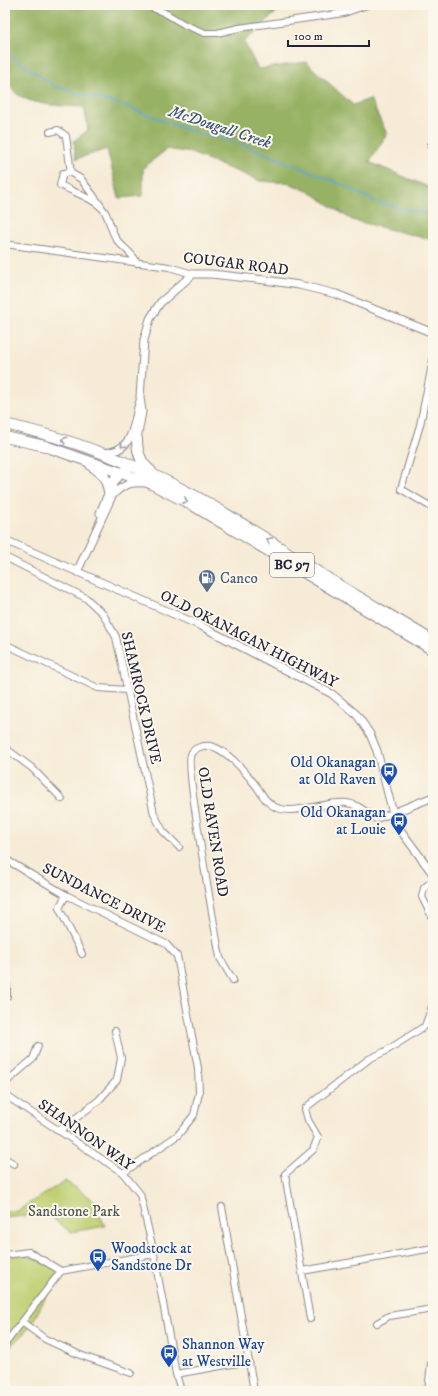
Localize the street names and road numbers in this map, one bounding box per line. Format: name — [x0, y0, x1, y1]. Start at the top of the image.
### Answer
street label: COUGAR ROAD — [182, 248, 290, 280]
road number: BC 97 — [270, 553, 314, 577]
street label: OLD OKANAGAN HIGHWAY — [157, 586, 342, 692]
street label: SHAMROCK DRIVE — [117, 630, 166, 766]
street label: OLD RAVEN ROAD — [193, 766, 233, 898]
street label: SUNDANCE DRIVE — [39, 859, 169, 937]
street label: SHANNON WAY — [34, 1095, 138, 1175]

